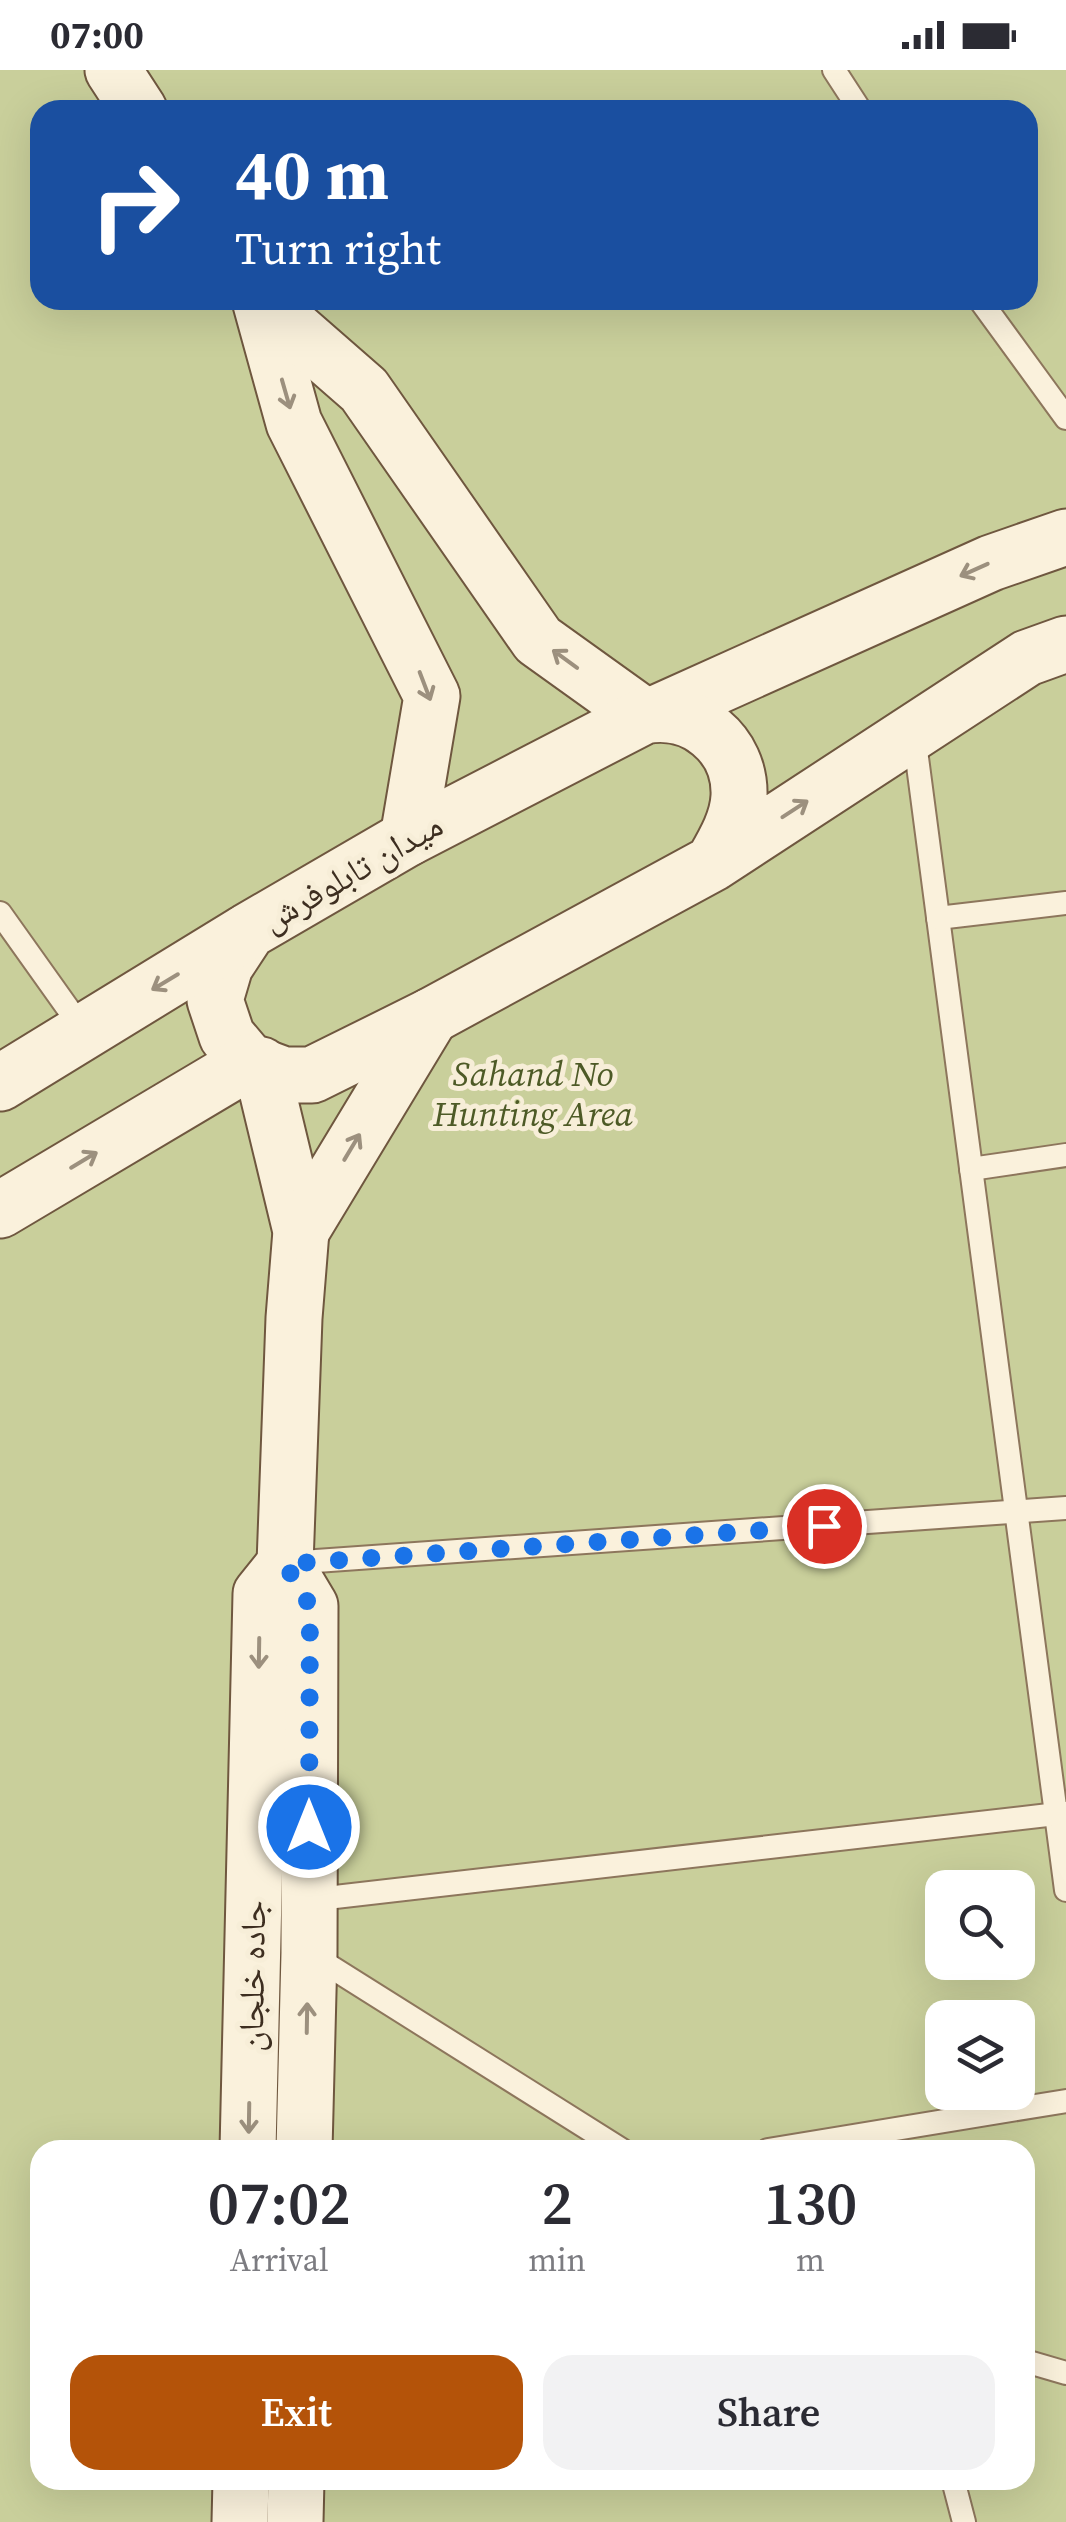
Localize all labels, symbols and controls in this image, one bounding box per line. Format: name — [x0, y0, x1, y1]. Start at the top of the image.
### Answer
text: 07:00 — [50, 9, 144, 61]
text: 40 m — [235, 126, 389, 222]
icon: right — [70, 140, 200, 270]
text: Turn right — [235, 217, 441, 279]
one-way arrow — [278, 378, 296, 409]
one-way arrow — [959, 562, 990, 580]
one-way arrow — [552, 649, 579, 670]
one-way arrow — [417, 670, 435, 701]
one-way arrow — [780, 799, 809, 820]
street label: میدان تابلوفرش — [253, 801, 451, 943]
one-way arrow — [151, 972, 180, 992]
park label: Sahand No Hunting Area — [432, 1050, 633, 1138]
one-way arrow — [342, 1133, 362, 1162]
one-way arrow — [69, 1150, 98, 1170]
pin — [782, 1484, 867, 1569]
icon: arrive — [797, 1499, 852, 1554]
one-way arrow — [250, 1636, 269, 1668]
position arrow — [257, 1775, 361, 1879]
map controls — [925, 1870, 1035, 2110]
button: search — [925, 1870, 1035, 1980]
street label: جاده خلجان — [227, 1900, 277, 2052]
button: layers — [925, 2000, 1035, 2110]
one-way arrow — [298, 2002, 317, 2034]
one-way arrow — [239, 2101, 258, 2133]
text: 07:02 — [208, 2162, 351, 2244]
text: 2 — [542, 2162, 573, 2244]
text: 130 — [764, 2162, 857, 2244]
text: Arrival — [230, 2238, 329, 2282]
text: min — [528, 2238, 586, 2282]
text: m — [796, 2238, 825, 2282]
button: Exit — [70, 2355, 523, 2470]
button: Share — [543, 2355, 995, 2470]

